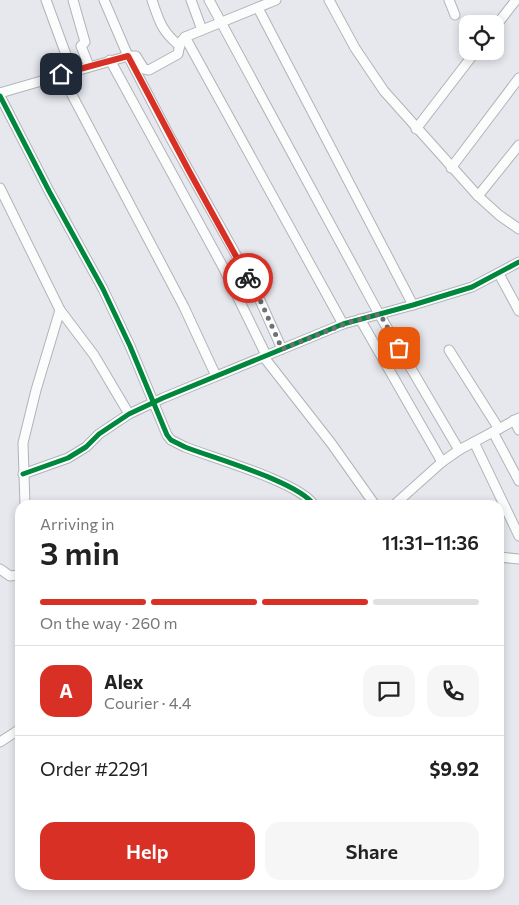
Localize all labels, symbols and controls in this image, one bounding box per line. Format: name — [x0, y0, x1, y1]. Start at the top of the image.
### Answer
map controls — [459, 15, 504, 60]
button: locate — [459, 15, 504, 60]
pin — [40, 53, 82, 95]
icon: home — [47, 60, 75, 88]
courier — [223, 253, 273, 303]
icon: bike — [234, 264, 262, 292]
pin — [378, 327, 420, 369]
icon: bag — [385, 334, 413, 362]
text: Arriving in — [40, 514, 114, 533]
text: 11:31–11:36 — [382, 531, 479, 554]
text: 3 min — [40, 532, 120, 572]
text: On the way · 260 m — [40, 613, 178, 632]
button: chat — [363, 665, 415, 717]
button: phone — [427, 665, 479, 717]
text: Alex — [104, 670, 144, 693]
text: A — [59, 679, 73, 702]
text: Courier · 4.4 — [104, 693, 191, 712]
text: Order #2291 — [40, 757, 149, 780]
text: $9.92 — [429, 757, 479, 780]
button: Help — [40, 822, 255, 880]
button: Share — [265, 822, 479, 880]

